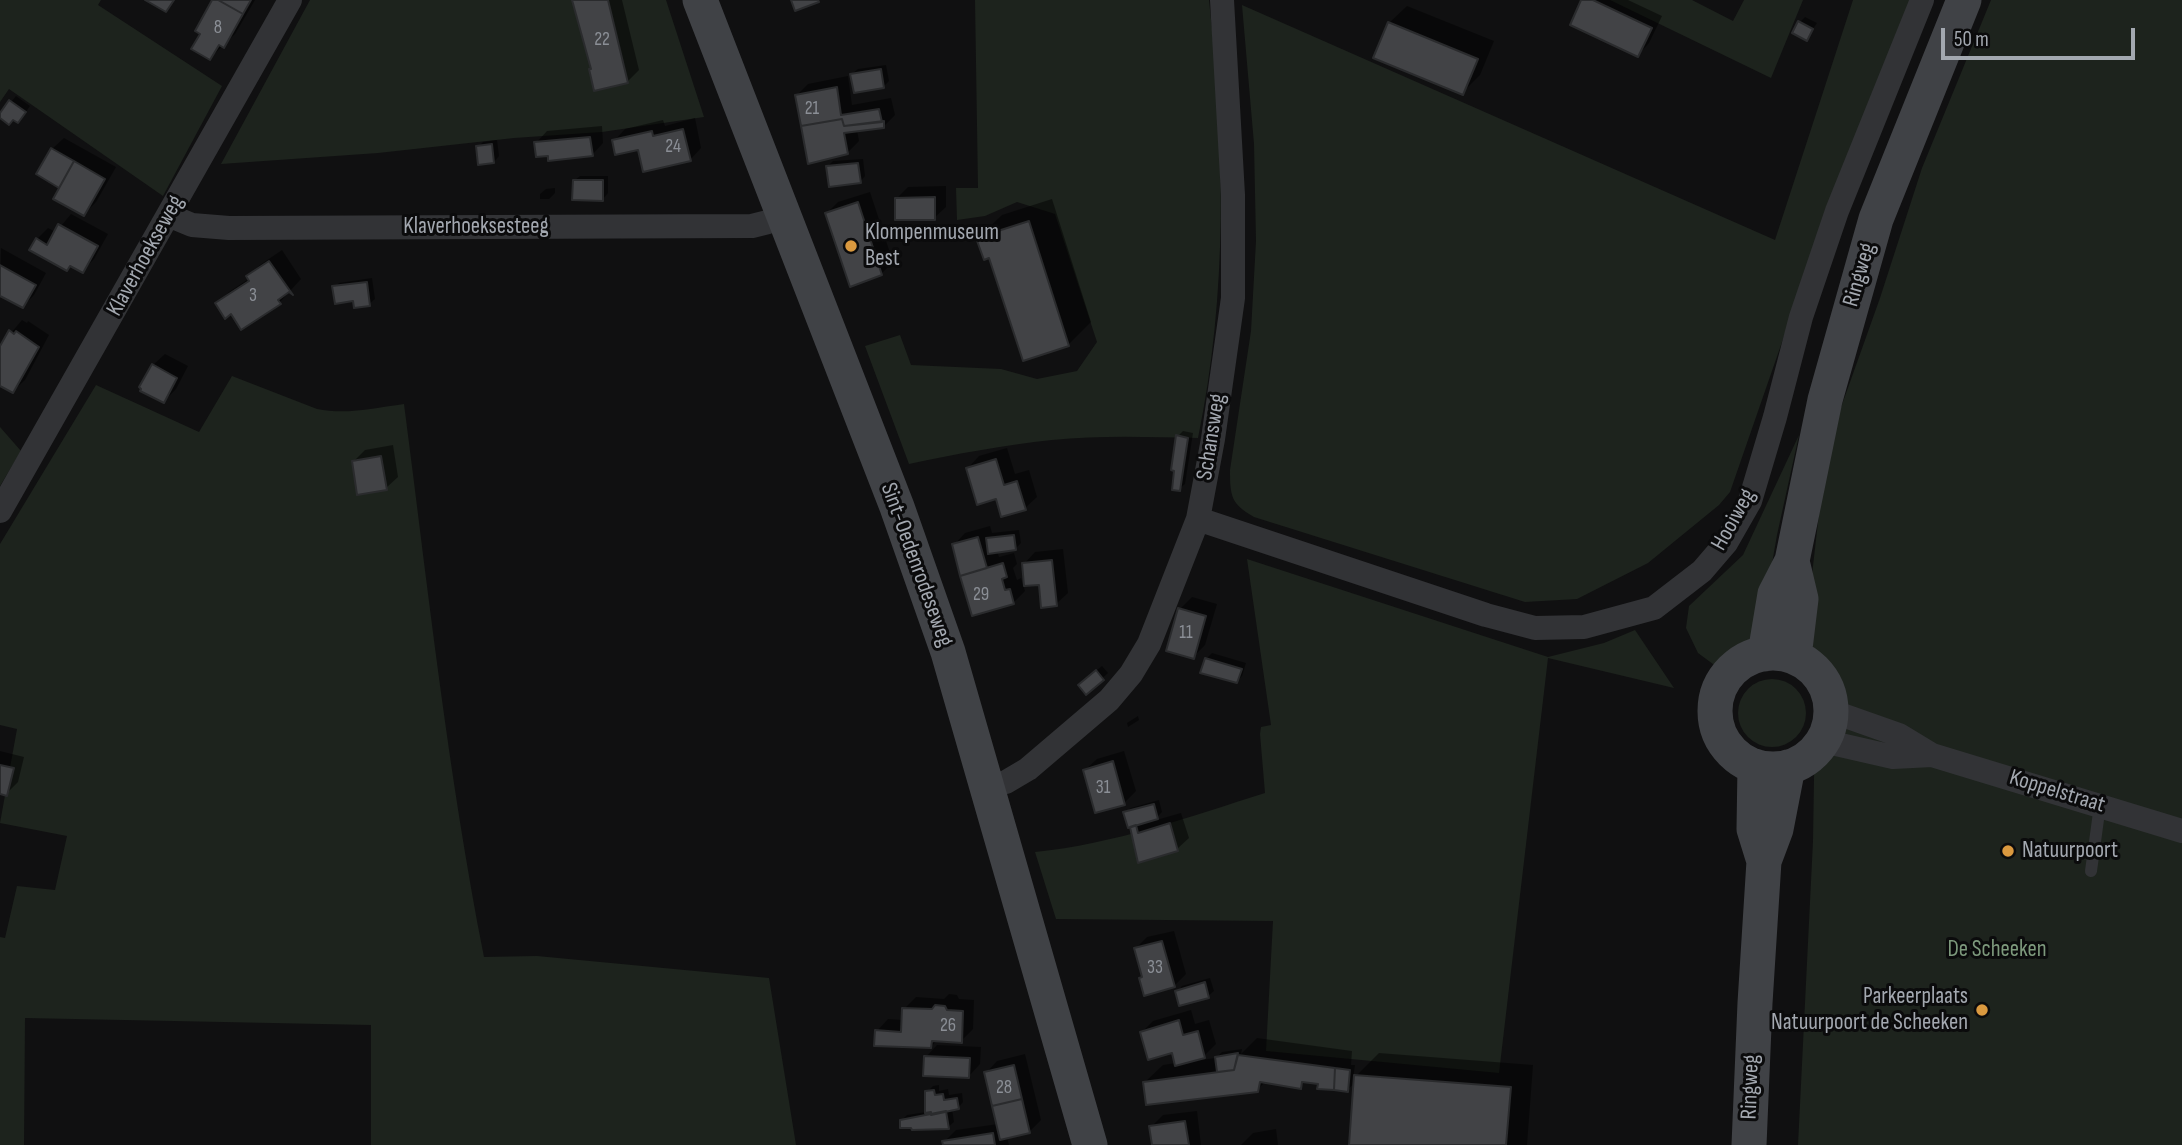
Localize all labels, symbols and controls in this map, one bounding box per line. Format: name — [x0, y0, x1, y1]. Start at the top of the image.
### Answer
scale bar — [1944, 14, 2138, 58]
house number: 8 — [214, 17, 222, 39]
text: 50 m — [1954, 27, 1989, 52]
house number: 22 — [594, 29, 610, 51]
house number: 21 — [805, 98, 819, 120]
house number: 24 — [665, 136, 681, 158]
street label: Klaverhoekseweg — [102, 191, 190, 321]
street label: Klaverhoeksesteeg — [403, 213, 549, 241]
place label: Klompenmuseum Best — [865, 219, 999, 273]
marker: Klompenmuseum Best — [843, 238, 859, 254]
street label: Ringweg — [1838, 240, 1882, 310]
house number: 3 — [249, 285, 257, 307]
street label: Schansweg — [1192, 392, 1232, 482]
street label: Sint-Oedenrodeseweg — [874, 479, 958, 651]
street label: Hooiweg — [1706, 484, 1762, 556]
house number: 29 — [973, 584, 989, 606]
house number: 11 — [1179, 622, 1193, 644]
street label: Koppelstraat — [2006, 764, 2108, 820]
house number: 31 — [1096, 777, 1110, 799]
place label: Natuurpoort — [2022, 837, 2118, 865]
marker: Natuurpoort — [2000, 843, 2016, 859]
park label: De Scheeken — [1947, 936, 2047, 964]
house number: 33 — [1147, 957, 1163, 979]
place label: Parkeerplaats Natuurpoort de Scheeken — [1771, 983, 1968, 1037]
marker: Parkeerplaats Natuurpoort de Scheeken — [1974, 1002, 1990, 1018]
house number: 26 — [940, 1015, 956, 1037]
street label: Ringweg — [1736, 1054, 1766, 1120]
house number: 28 — [996, 1077, 1012, 1099]

